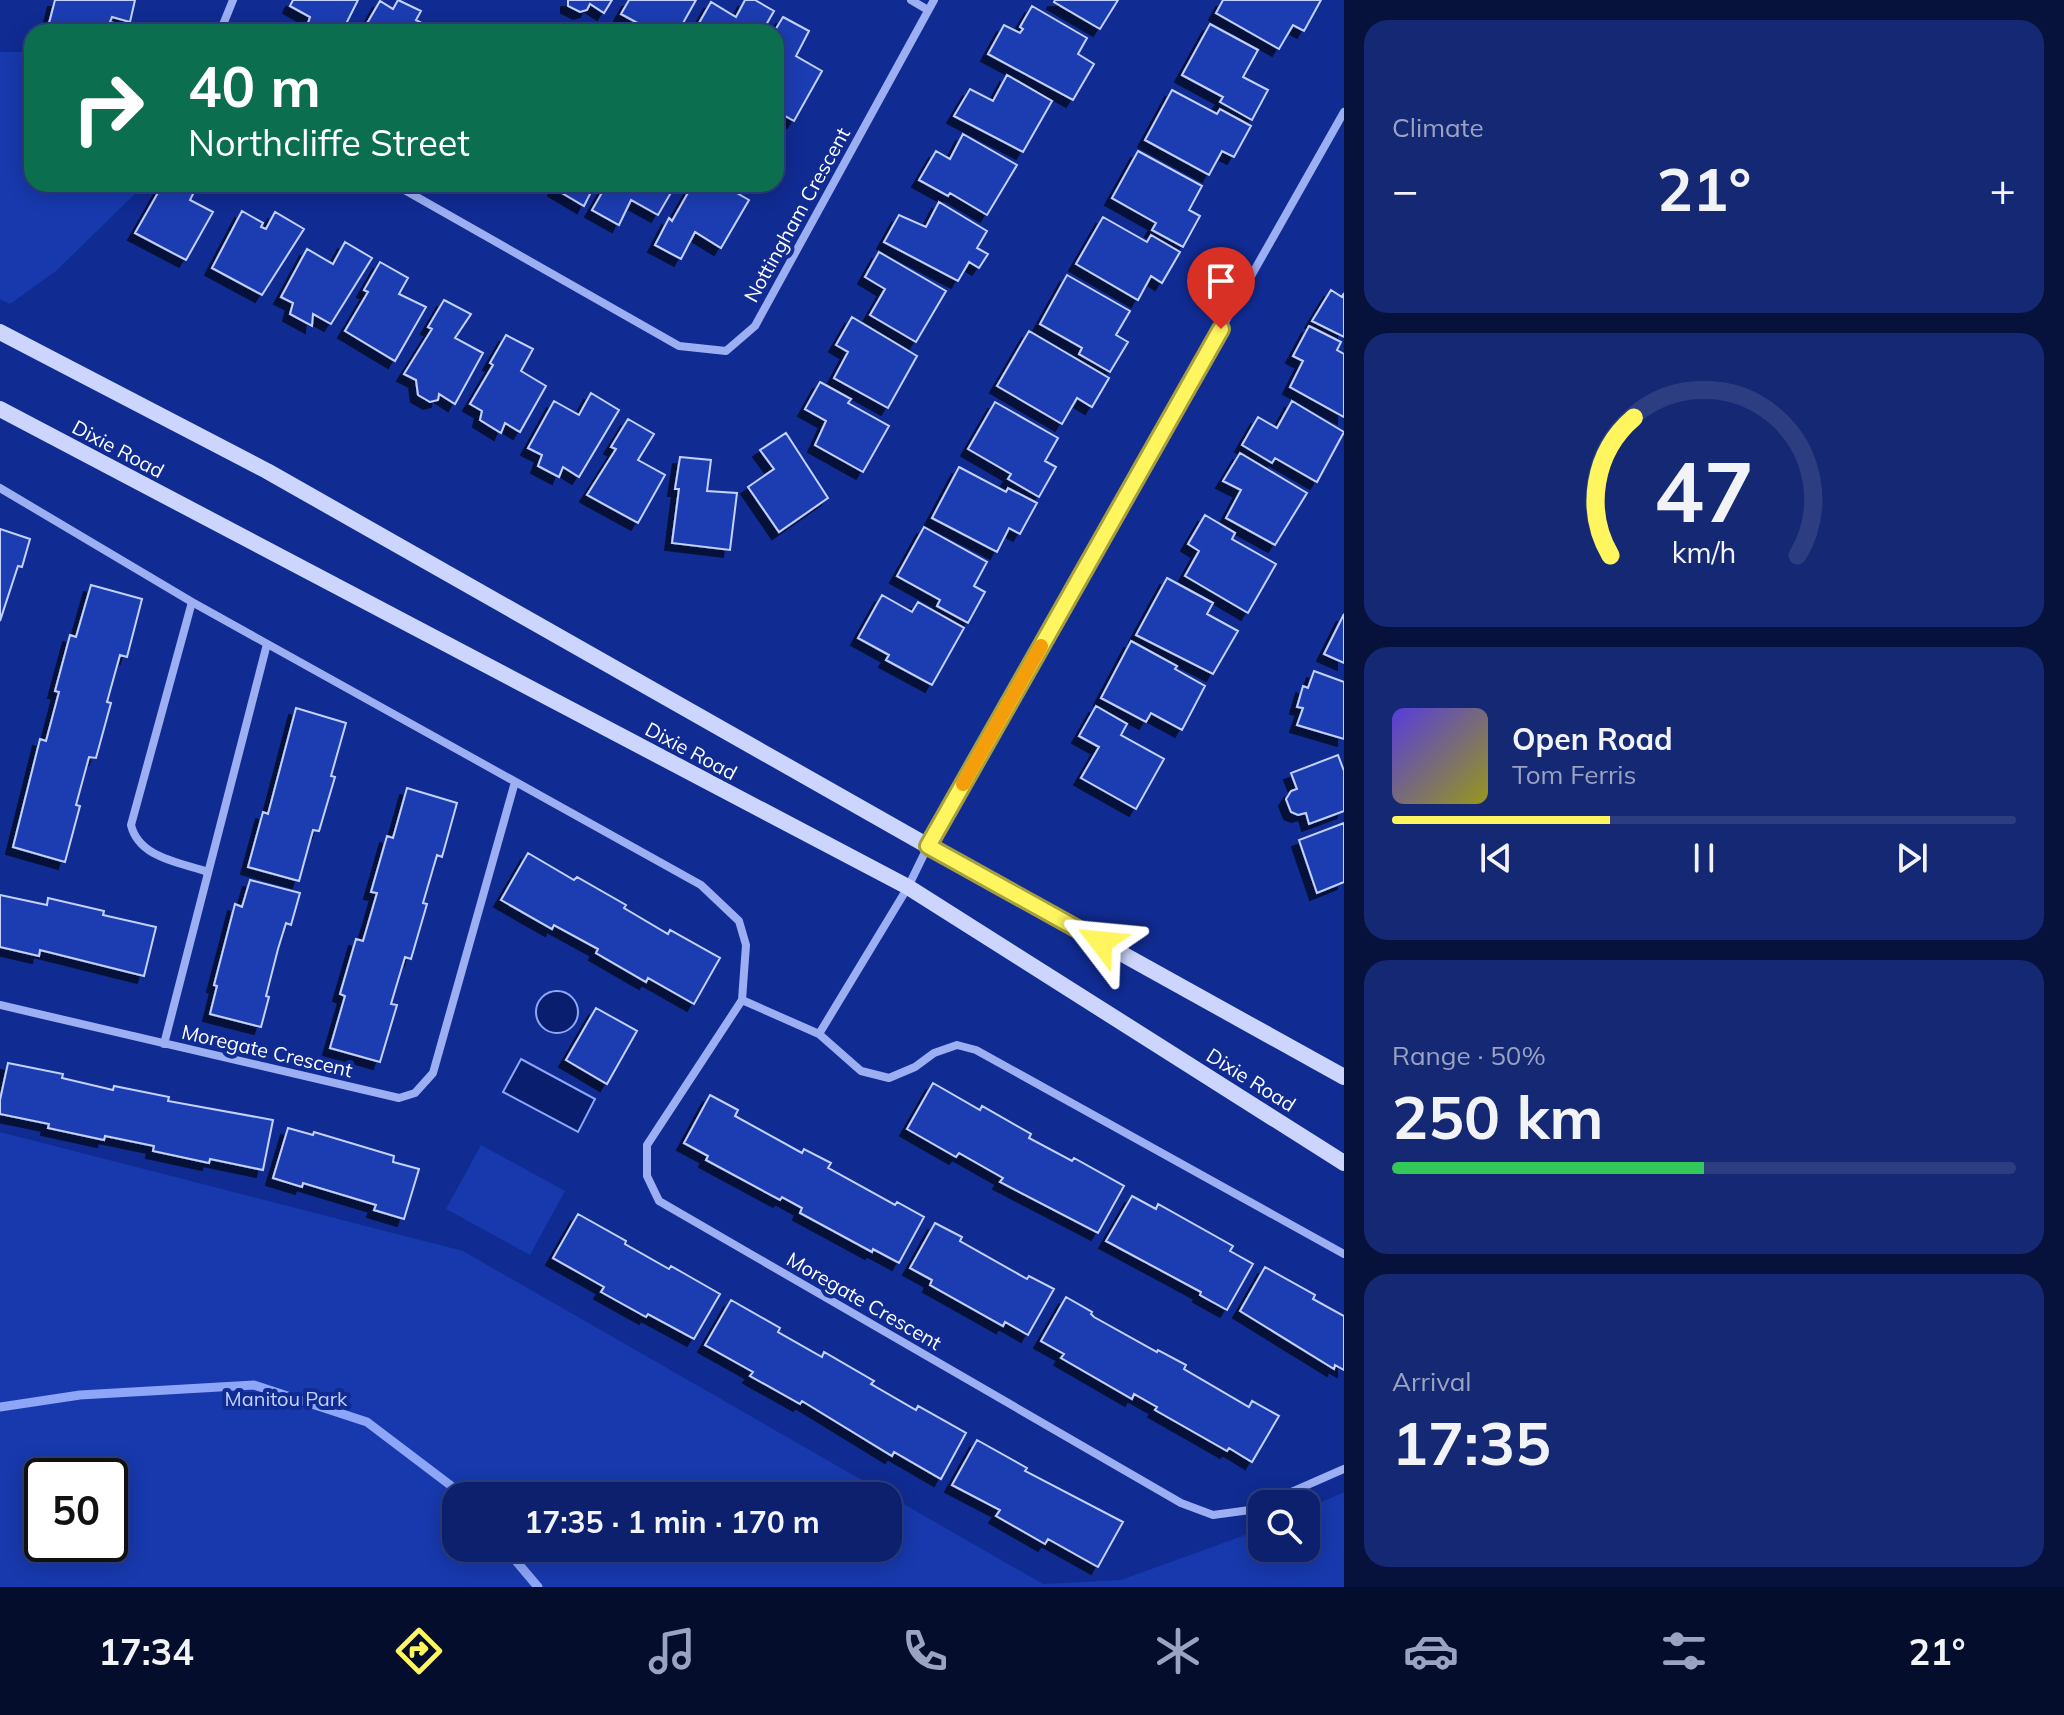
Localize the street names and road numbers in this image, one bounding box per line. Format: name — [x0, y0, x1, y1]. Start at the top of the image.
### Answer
street label: Nottingham Crescent — [738, 123, 855, 307]
street label: Dixie Road — [68, 414, 168, 483]
street label: Dixie Road — [641, 716, 741, 785]
street label: Moregate Crescent — [179, 1019, 355, 1082]
street label: Dixie Road — [1202, 1042, 1300, 1117]
street label: Moregate Crescent — [782, 1246, 946, 1355]

